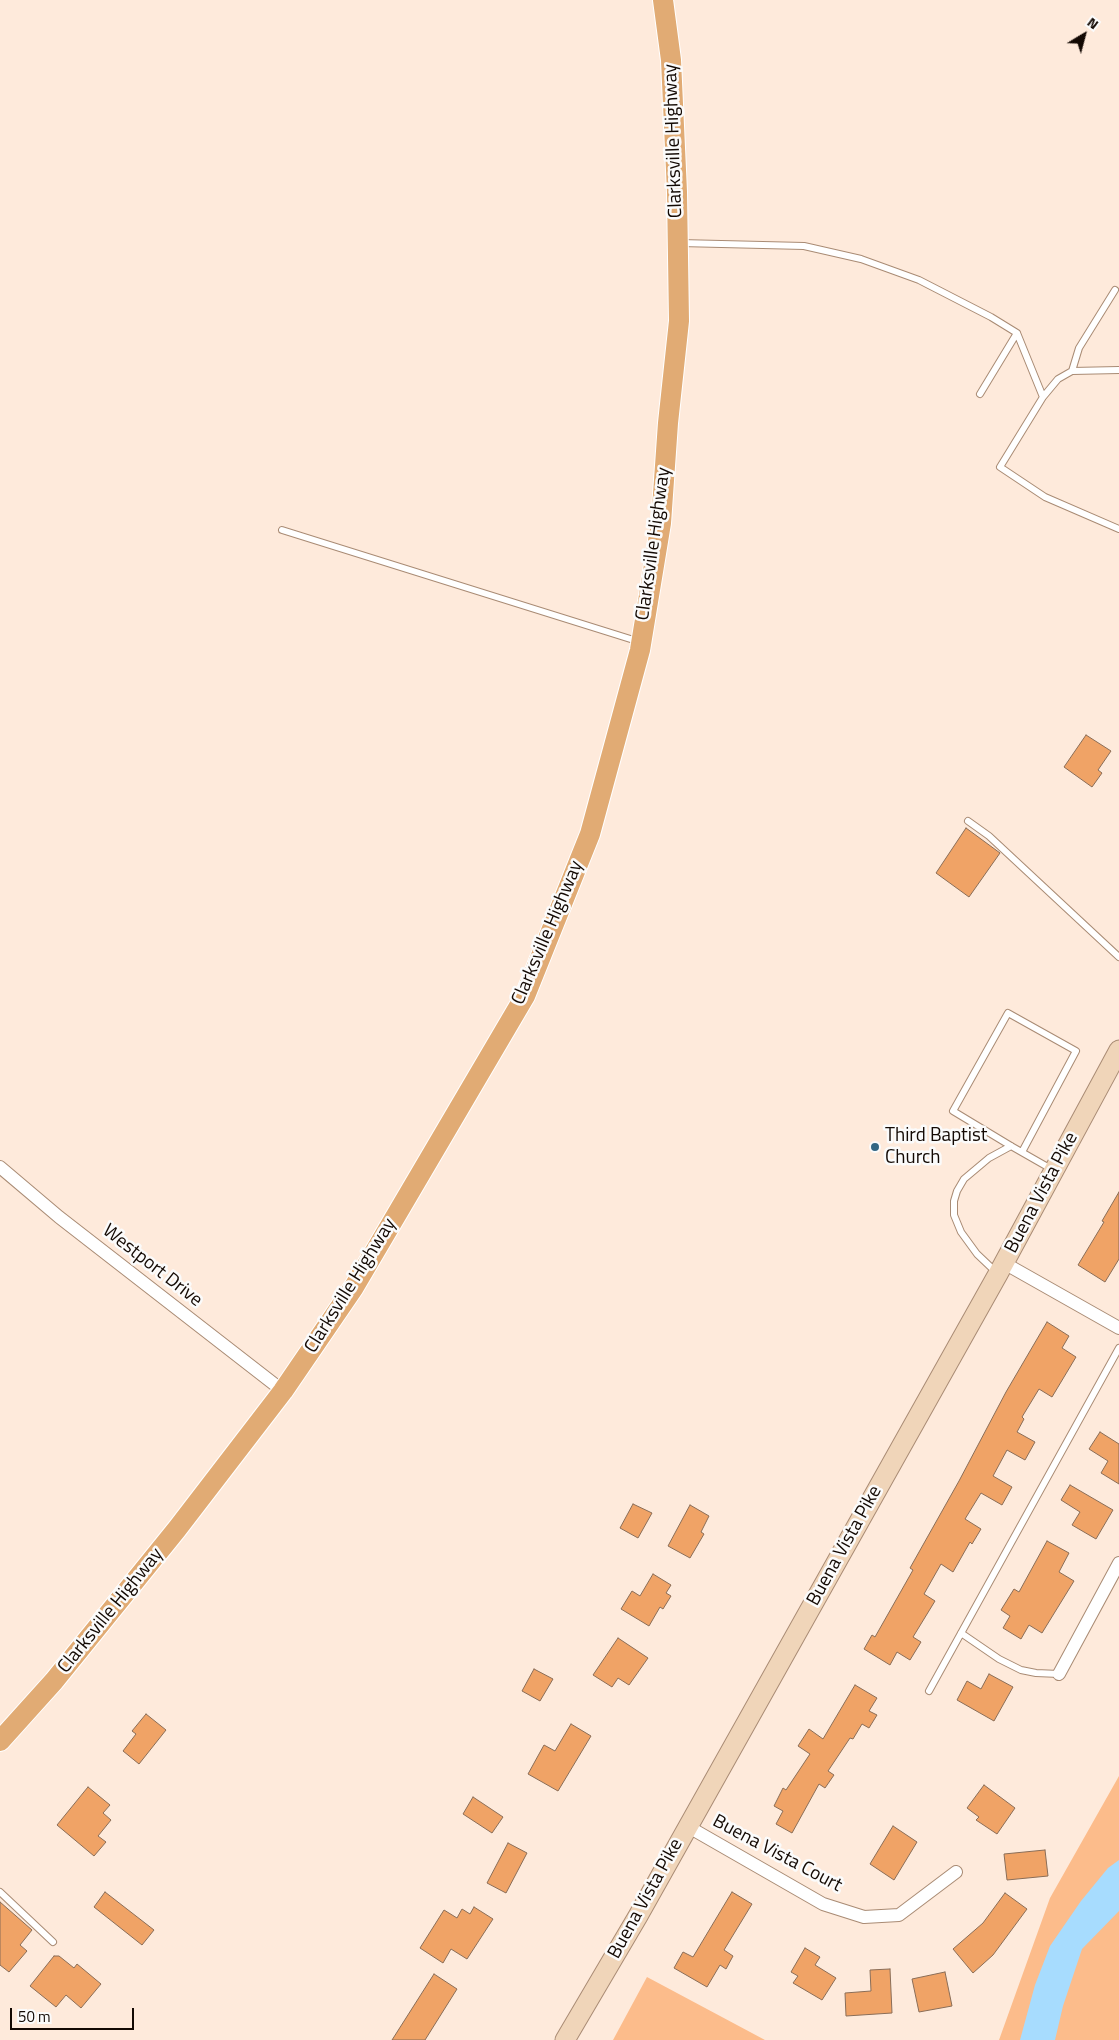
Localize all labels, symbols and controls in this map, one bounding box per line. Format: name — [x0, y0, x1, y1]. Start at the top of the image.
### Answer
north arrow — [1059, 10, 1109, 60]
text: N — [1083, 11, 1104, 34]
street label: Clarksville Highway — [660, 63, 688, 219]
street label: Clarksville Highway — [632, 466, 676, 622]
street label: Clarksville Highway — [507, 858, 589, 1008]
place label: Third Baptist Church — [885, 1125, 987, 1169]
street label: Buena Vista Pike — [1001, 1129, 1083, 1257]
marker: Third Baptist Church — [869, 1141, 881, 1153]
street label: Clarksville Highway — [300, 1215, 402, 1357]
street label: Westport Drive — [97, 1220, 207, 1312]
street label: Buena Vista Pike — [803, 1482, 887, 1610]
street label: Clarksville Highway — [54, 1544, 168, 1678]
street label: Buena Vista Court — [708, 1810, 846, 1898]
street label: Buena Vista Pike — [604, 1835, 688, 1963]
scale bar — [12, 1998, 136, 2030]
text: 50 m — [18, 2005, 51, 2028]

